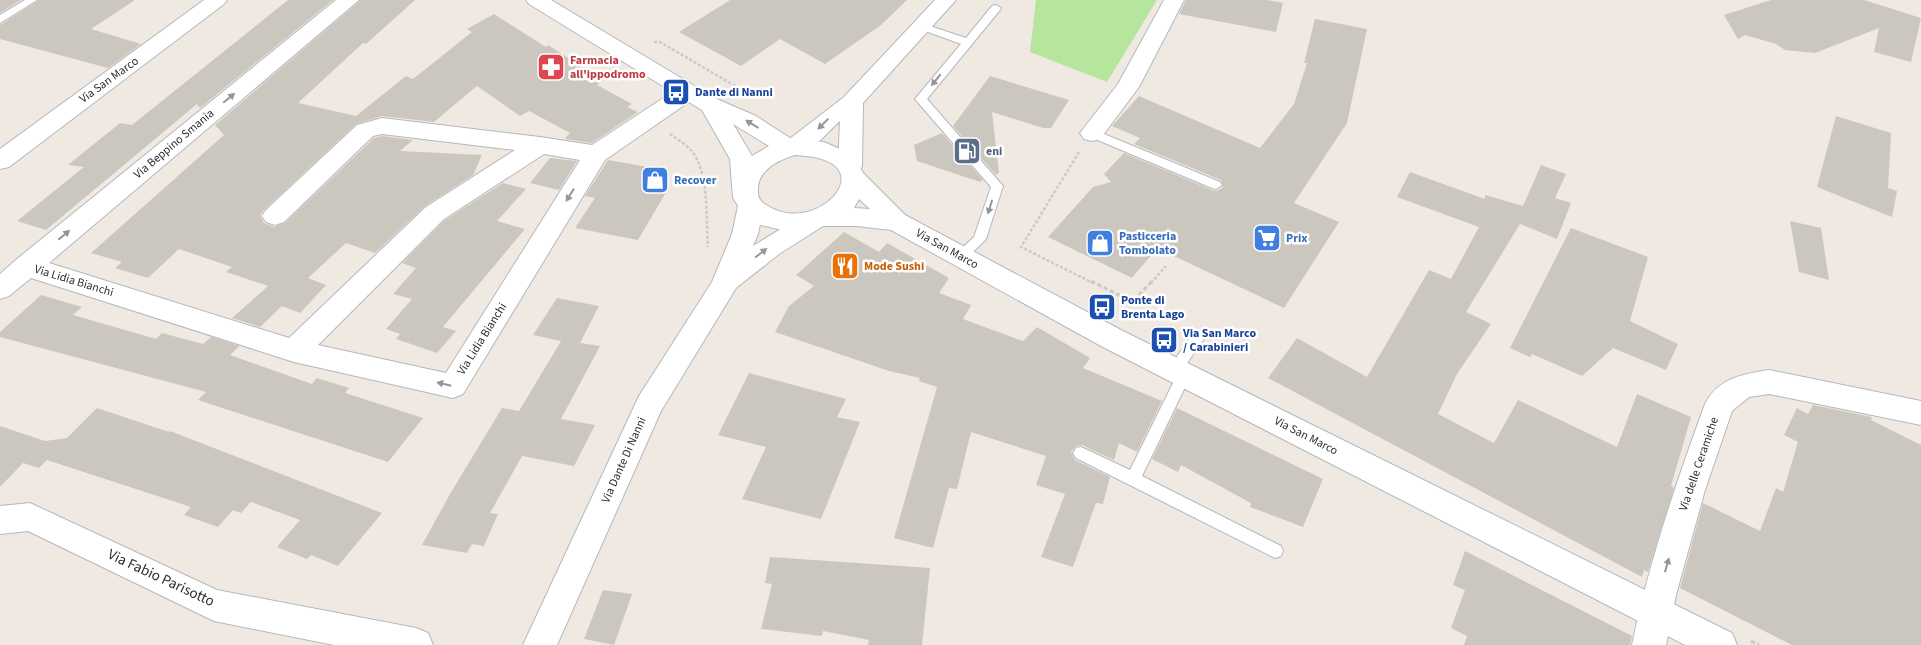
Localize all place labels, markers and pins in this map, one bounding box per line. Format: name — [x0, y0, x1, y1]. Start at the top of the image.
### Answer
pharmacy icon: Farmacia all'ippodromo — [536, 52, 566, 82]
place label: Farmacia all'ippodromo — [570, 52, 646, 83]
bus stop icon: Dante di Nanni — [661, 77, 691, 107]
place label: Dante di Nanni — [695, 84, 773, 101]
fuel station icon: eni — [952, 136, 982, 166]
place label: eni — [986, 143, 1002, 160]
shop icon: Recover — [640, 165, 670, 195]
place label: Recover — [674, 172, 717, 189]
supermarket icon: Prix — [1252, 223, 1282, 253]
shop icon: Pasticceria Tombolato — [1085, 228, 1115, 258]
place label: Pasticceria Tombolato — [1119, 228, 1176, 259]
place label: Prix — [1286, 230, 1307, 247]
restaurant icon: Mode Sushi — [830, 251, 860, 281]
place label: Mode Sushi — [864, 258, 924, 275]
bus stop icon: Ponte di Brenta Lago — [1087, 292, 1117, 322]
place label: Ponte di Brenta Lago — [1121, 292, 1185, 323]
bus stop icon: Via San Marco / Carabinieri — [1149, 325, 1179, 355]
place label: Via San Marco / Carabinieri — [1182, 325, 1256, 356]

